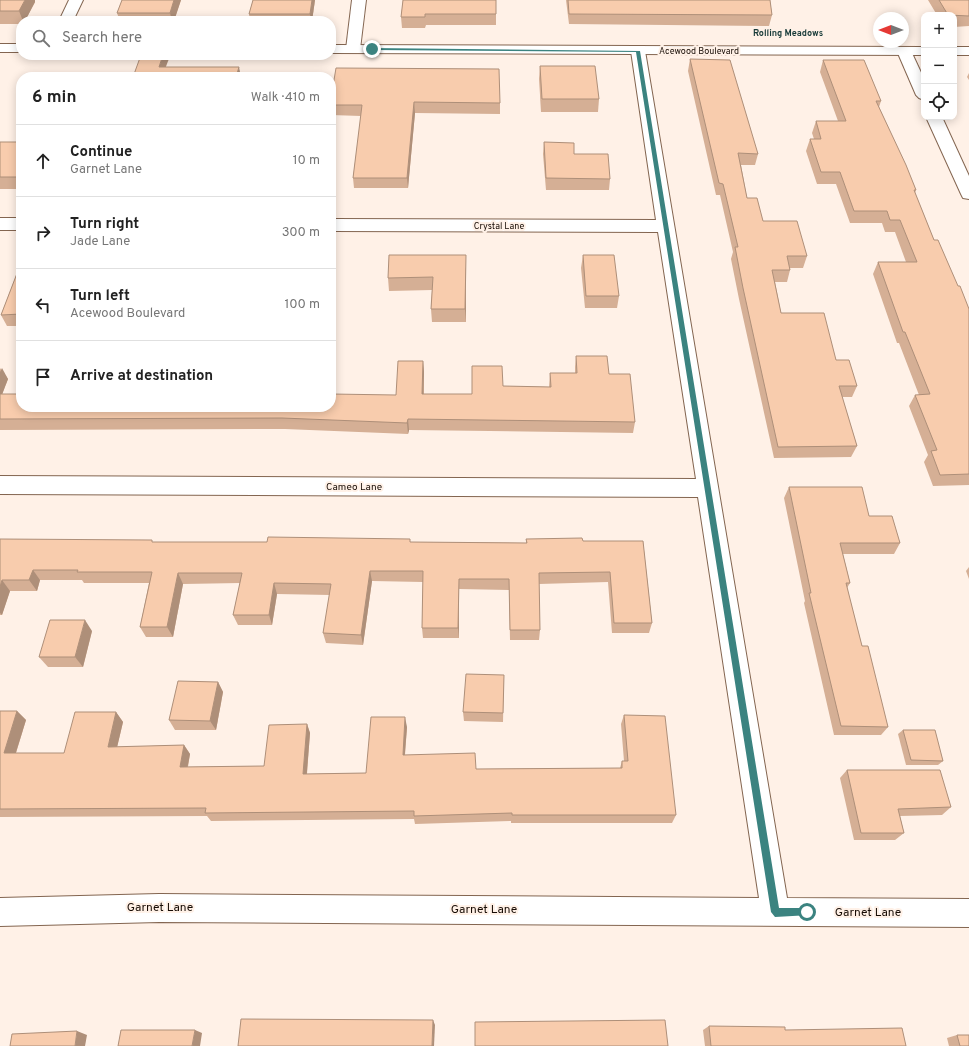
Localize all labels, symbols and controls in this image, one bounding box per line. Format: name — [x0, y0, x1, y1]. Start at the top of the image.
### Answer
north arrow — [873, 12, 909, 48]
map controls — [921, 12, 957, 120]
button: + — [921, 12, 957, 48]
search box — [16, 16, 336, 60]
icon: search — [30, 27, 52, 49]
district label: Rolling Meadows — [753, 28, 823, 39]
text: Search here — [62, 29, 142, 48]
route end — [363, 40, 381, 58]
street label: Acewood Boulevard — [659, 46, 739, 57]
button: − — [921, 48, 957, 84]
button: locate — [921, 84, 957, 120]
text: 6 min — [32, 87, 76, 109]
text: Walk · 410 m — [251, 90, 320, 106]
text: Continue — [70, 143, 132, 162]
icon: ahead — [32, 150, 54, 172]
text: 10 m — [293, 153, 320, 169]
text: Garnet Lane — [70, 162, 142, 178]
text: Turn right — [70, 215, 139, 234]
street label: Crystal Lane — [474, 221, 524, 232]
icon: right — [32, 222, 54, 244]
text: 300 m — [282, 225, 320, 241]
text: Jade Lane — [70, 234, 130, 250]
text: Turn left — [70, 287, 130, 306]
icon: left — [32, 294, 54, 316]
text: 100 m — [284, 297, 320, 313]
text: Acewood Boulevard — [70, 306, 185, 322]
icon: arrive — [32, 366, 54, 388]
text: Arrive at destination — [70, 367, 213, 386]
street label: Cameo Lane — [326, 481, 382, 494]
street label: Garnet Lane — [127, 900, 193, 916]
street label: Garnet Lane — [451, 902, 517, 918]
route start — [798, 903, 816, 921]
street label: Garnet Lane — [835, 905, 901, 921]

